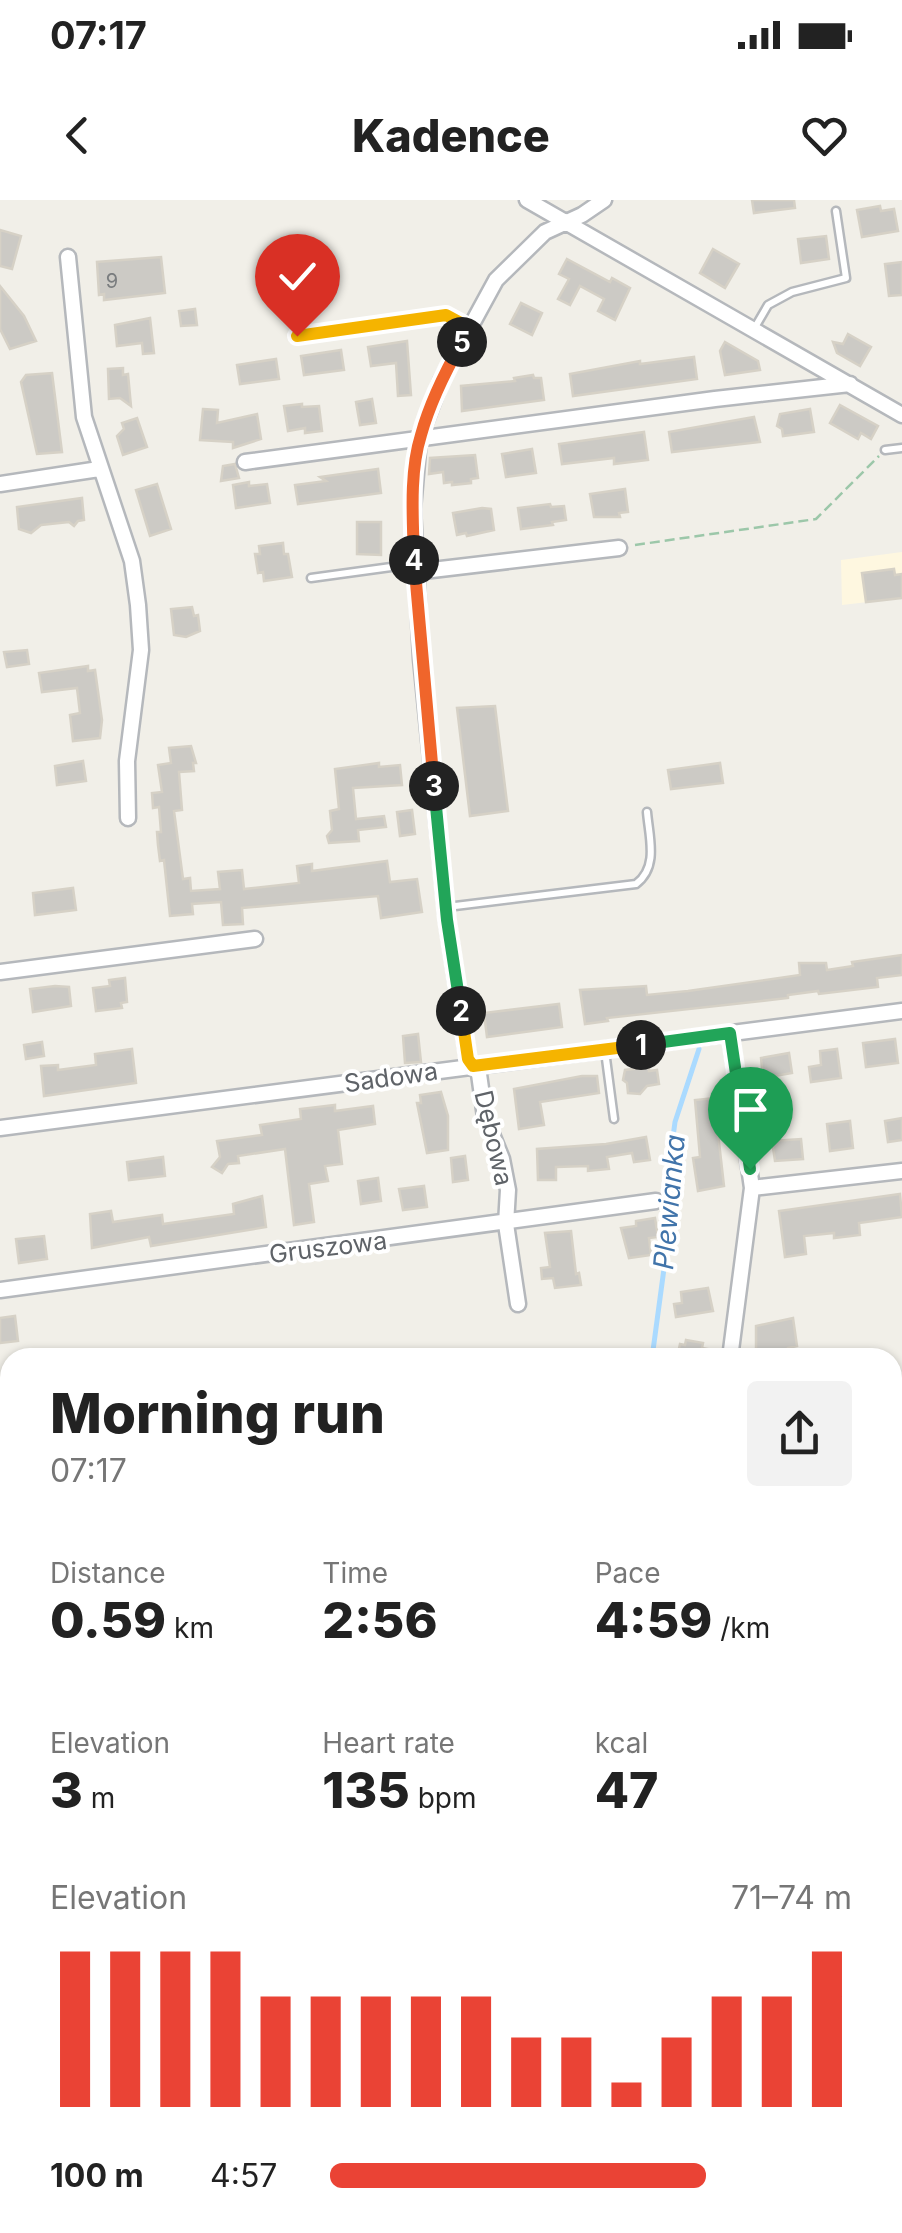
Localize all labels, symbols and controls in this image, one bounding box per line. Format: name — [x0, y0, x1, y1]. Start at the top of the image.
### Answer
text: 07:17 — [50, 12, 147, 58]
icon: back — [50, 108, 105, 163]
text: Kadence — [352, 108, 550, 163]
icon: heart — [797, 108, 852, 163]
pin — [255, 234, 340, 337]
icon: check — [270, 249, 325, 304]
house number: 9 — [106, 269, 118, 293]
pin: 5 — [437, 317, 487, 367]
text: 5 — [453, 325, 471, 359]
pin: 4 — [389, 535, 439, 585]
text: 4 — [405, 543, 423, 577]
pin: 3 — [409, 761, 459, 811]
text: 3 — [425, 769, 443, 803]
pin: 2 — [436, 986, 486, 1036]
text: 2 — [452, 994, 470, 1028]
pin: 1 — [616, 1020, 666, 1070]
text: 1 — [635, 1028, 647, 1062]
street label: Sadowa — [342, 1056, 440, 1098]
pin — [708, 1067, 793, 1170]
icon: arrive — [723, 1082, 778, 1137]
street label: Dębowa — [468, 1087, 520, 1189]
water label: Plewianka — [646, 1133, 692, 1271]
street label: Gruszowa — [267, 1225, 389, 1269]
text: Morning run — [50, 1380, 385, 1446]
button: share — [747, 1381, 852, 1486]
text: 07:17 — [50, 1451, 127, 1490]
text: Distance — [50, 1556, 166, 1590]
text: Time — [322, 1556, 388, 1590]
text: Pace — [595, 1556, 661, 1590]
text: 0.59 — [50, 1590, 166, 1650]
text: 2:56 — [322, 1590, 438, 1650]
text: 4:59 — [595, 1590, 712, 1650]
text: km — [166, 1611, 214, 1645]
text: /km — [712, 1611, 770, 1645]
text: Elevation — [50, 1726, 170, 1760]
text: Heart rate — [322, 1726, 455, 1760]
text: kcal — [595, 1726, 648, 1760]
text: 3 — [50, 1760, 83, 1820]
text: 135 — [322, 1760, 410, 1820]
text: 47 — [595, 1760, 658, 1820]
text: m — [83, 1781, 115, 1815]
text: bpm — [410, 1781, 477, 1815]
text: Elevation — [50, 1878, 187, 1917]
text: 71–74 m — [731, 1878, 852, 1917]
text: 100 m — [50, 2156, 144, 2195]
text: 4:57 — [210, 2156, 277, 2195]

